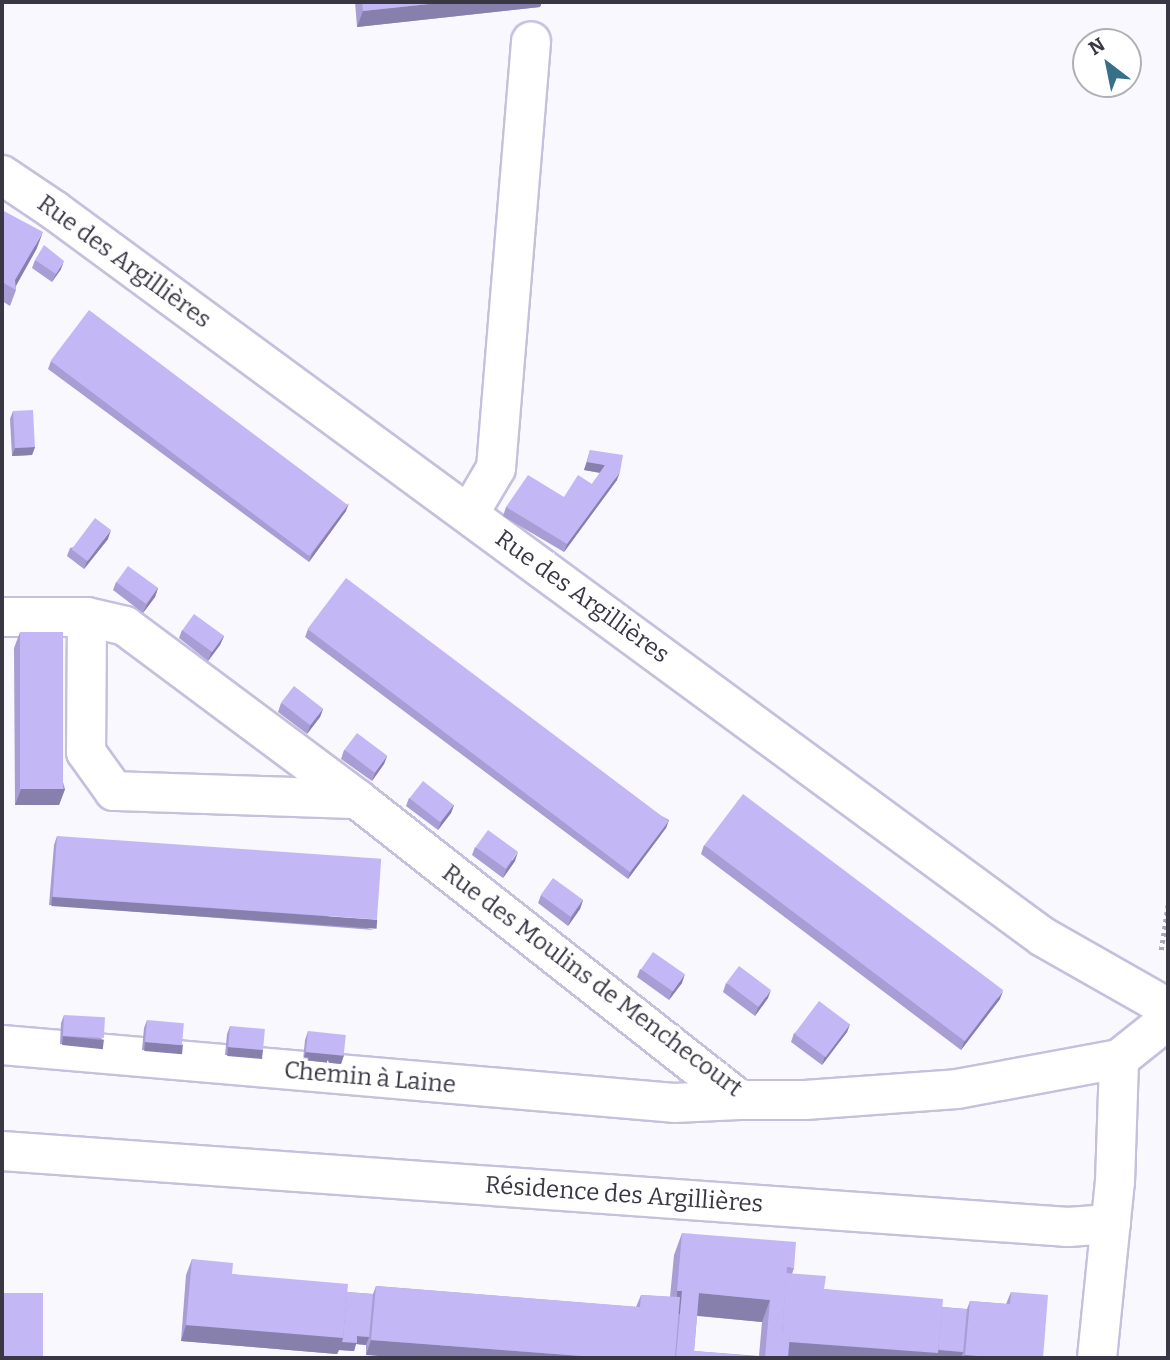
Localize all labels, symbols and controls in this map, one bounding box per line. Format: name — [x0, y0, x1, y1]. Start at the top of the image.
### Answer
north arrow — [1072, 28, 1142, 98]
text: N — [1084, 33, 1109, 60]
street label: Rue des Argillières — [32, 189, 216, 335]
street label: Rue des Argillières — [490, 524, 674, 670]
street label: Rue des Moulins de Menchecourt — [436, 859, 748, 1103]
street label: Chemin à Laine — [283, 1056, 457, 1100]
street label: Résidence des Argillières — [484, 1171, 764, 1219]

